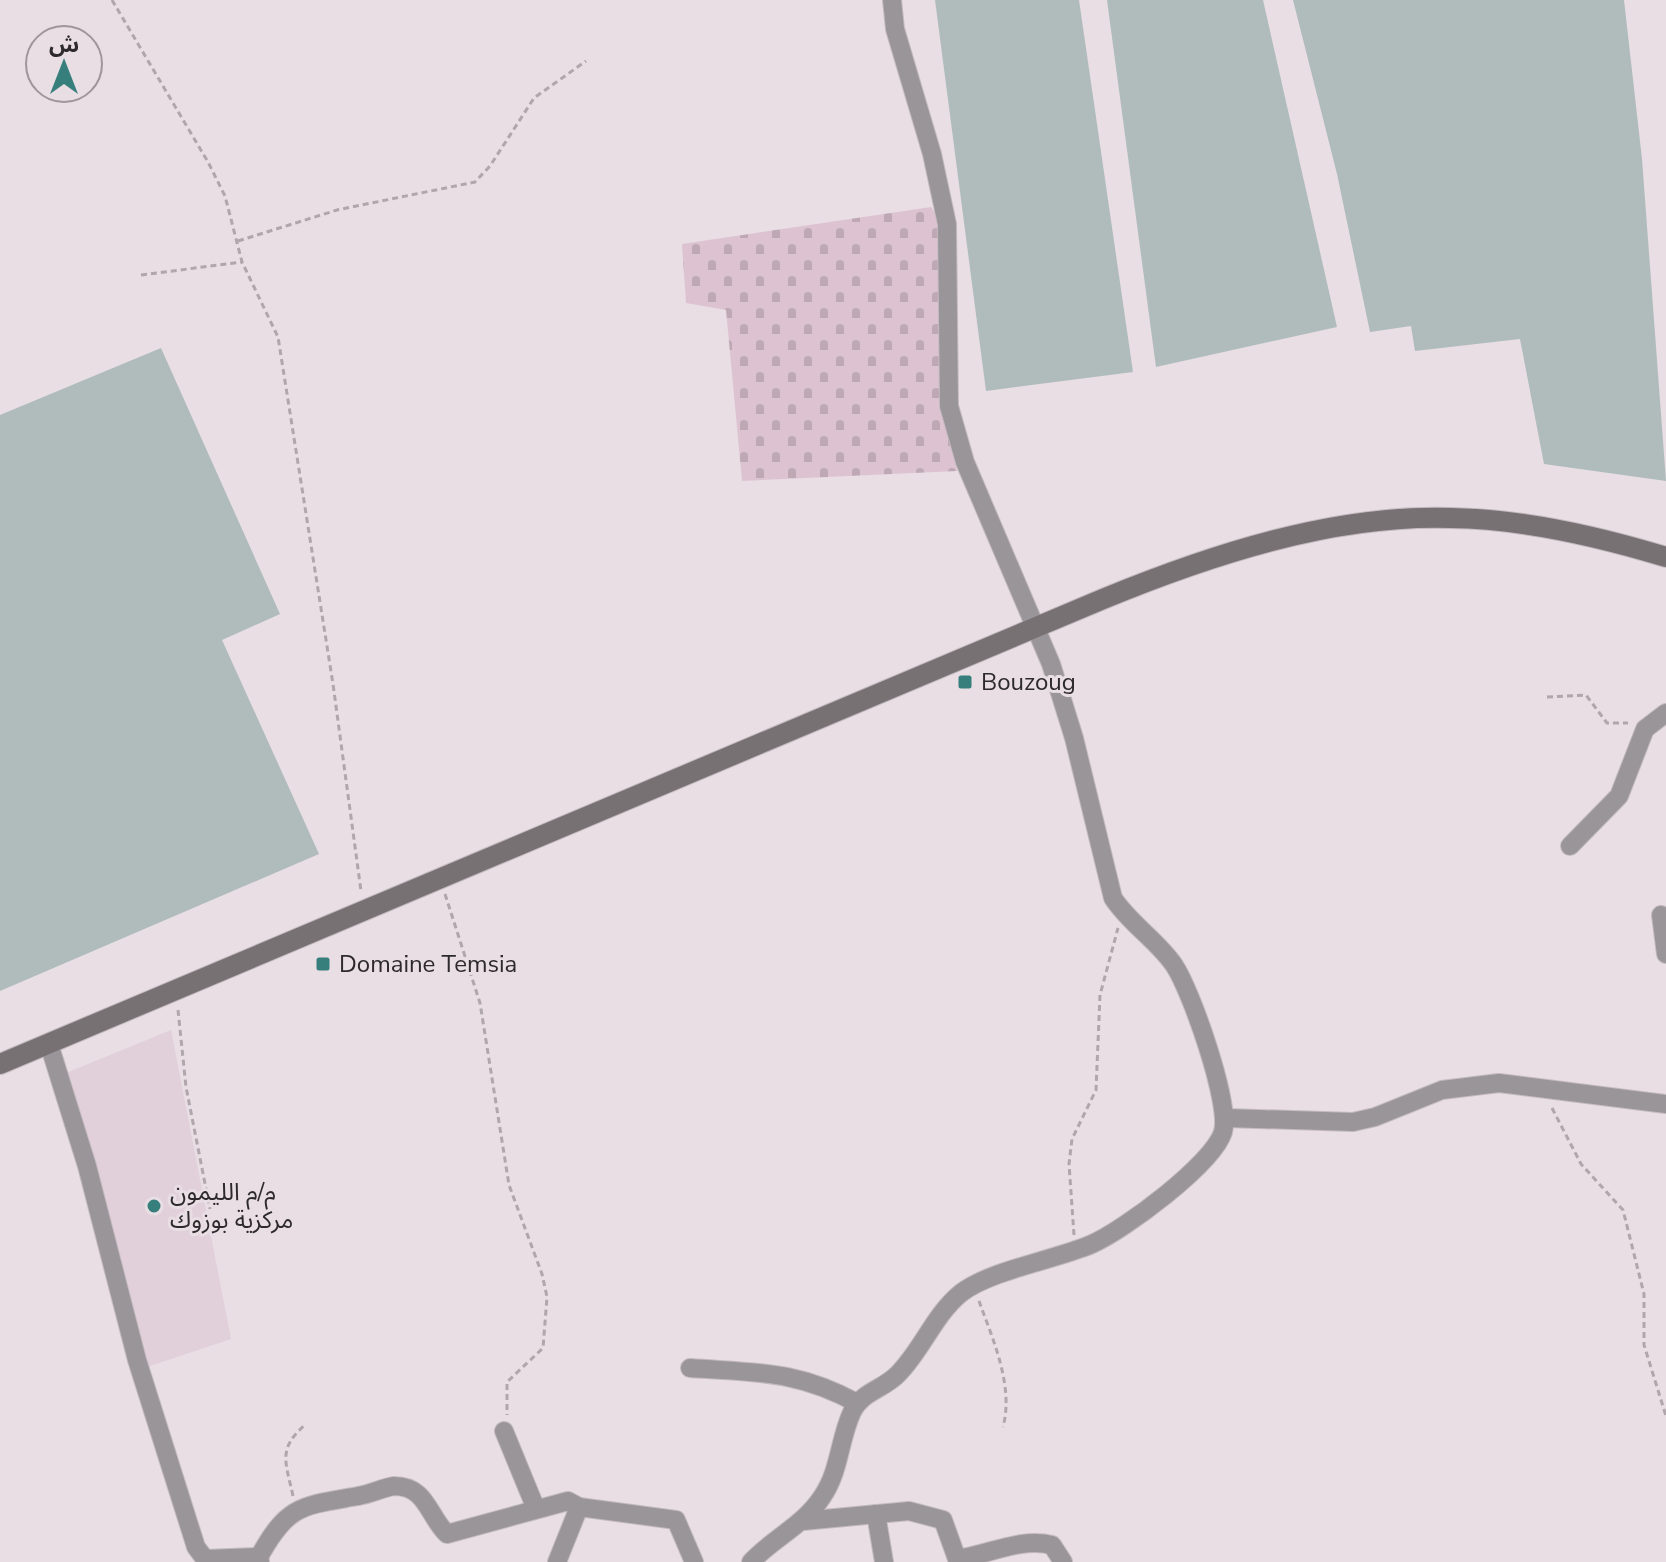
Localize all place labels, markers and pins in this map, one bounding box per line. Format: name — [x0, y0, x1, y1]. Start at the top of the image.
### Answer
place label: Bouzoug — [981, 666, 1076, 698]
marker: Bouzoug — [956, 673, 974, 691]
place label: Domaine Temsia — [339, 948, 517, 980]
marker: Domaine Temsia — [314, 955, 332, 973]
place label: م/م الليمون مركزية بوزوك — [170, 1176, 293, 1236]
marker: م/م الليمون مركزية بوزوك — [145, 1197, 163, 1215]

